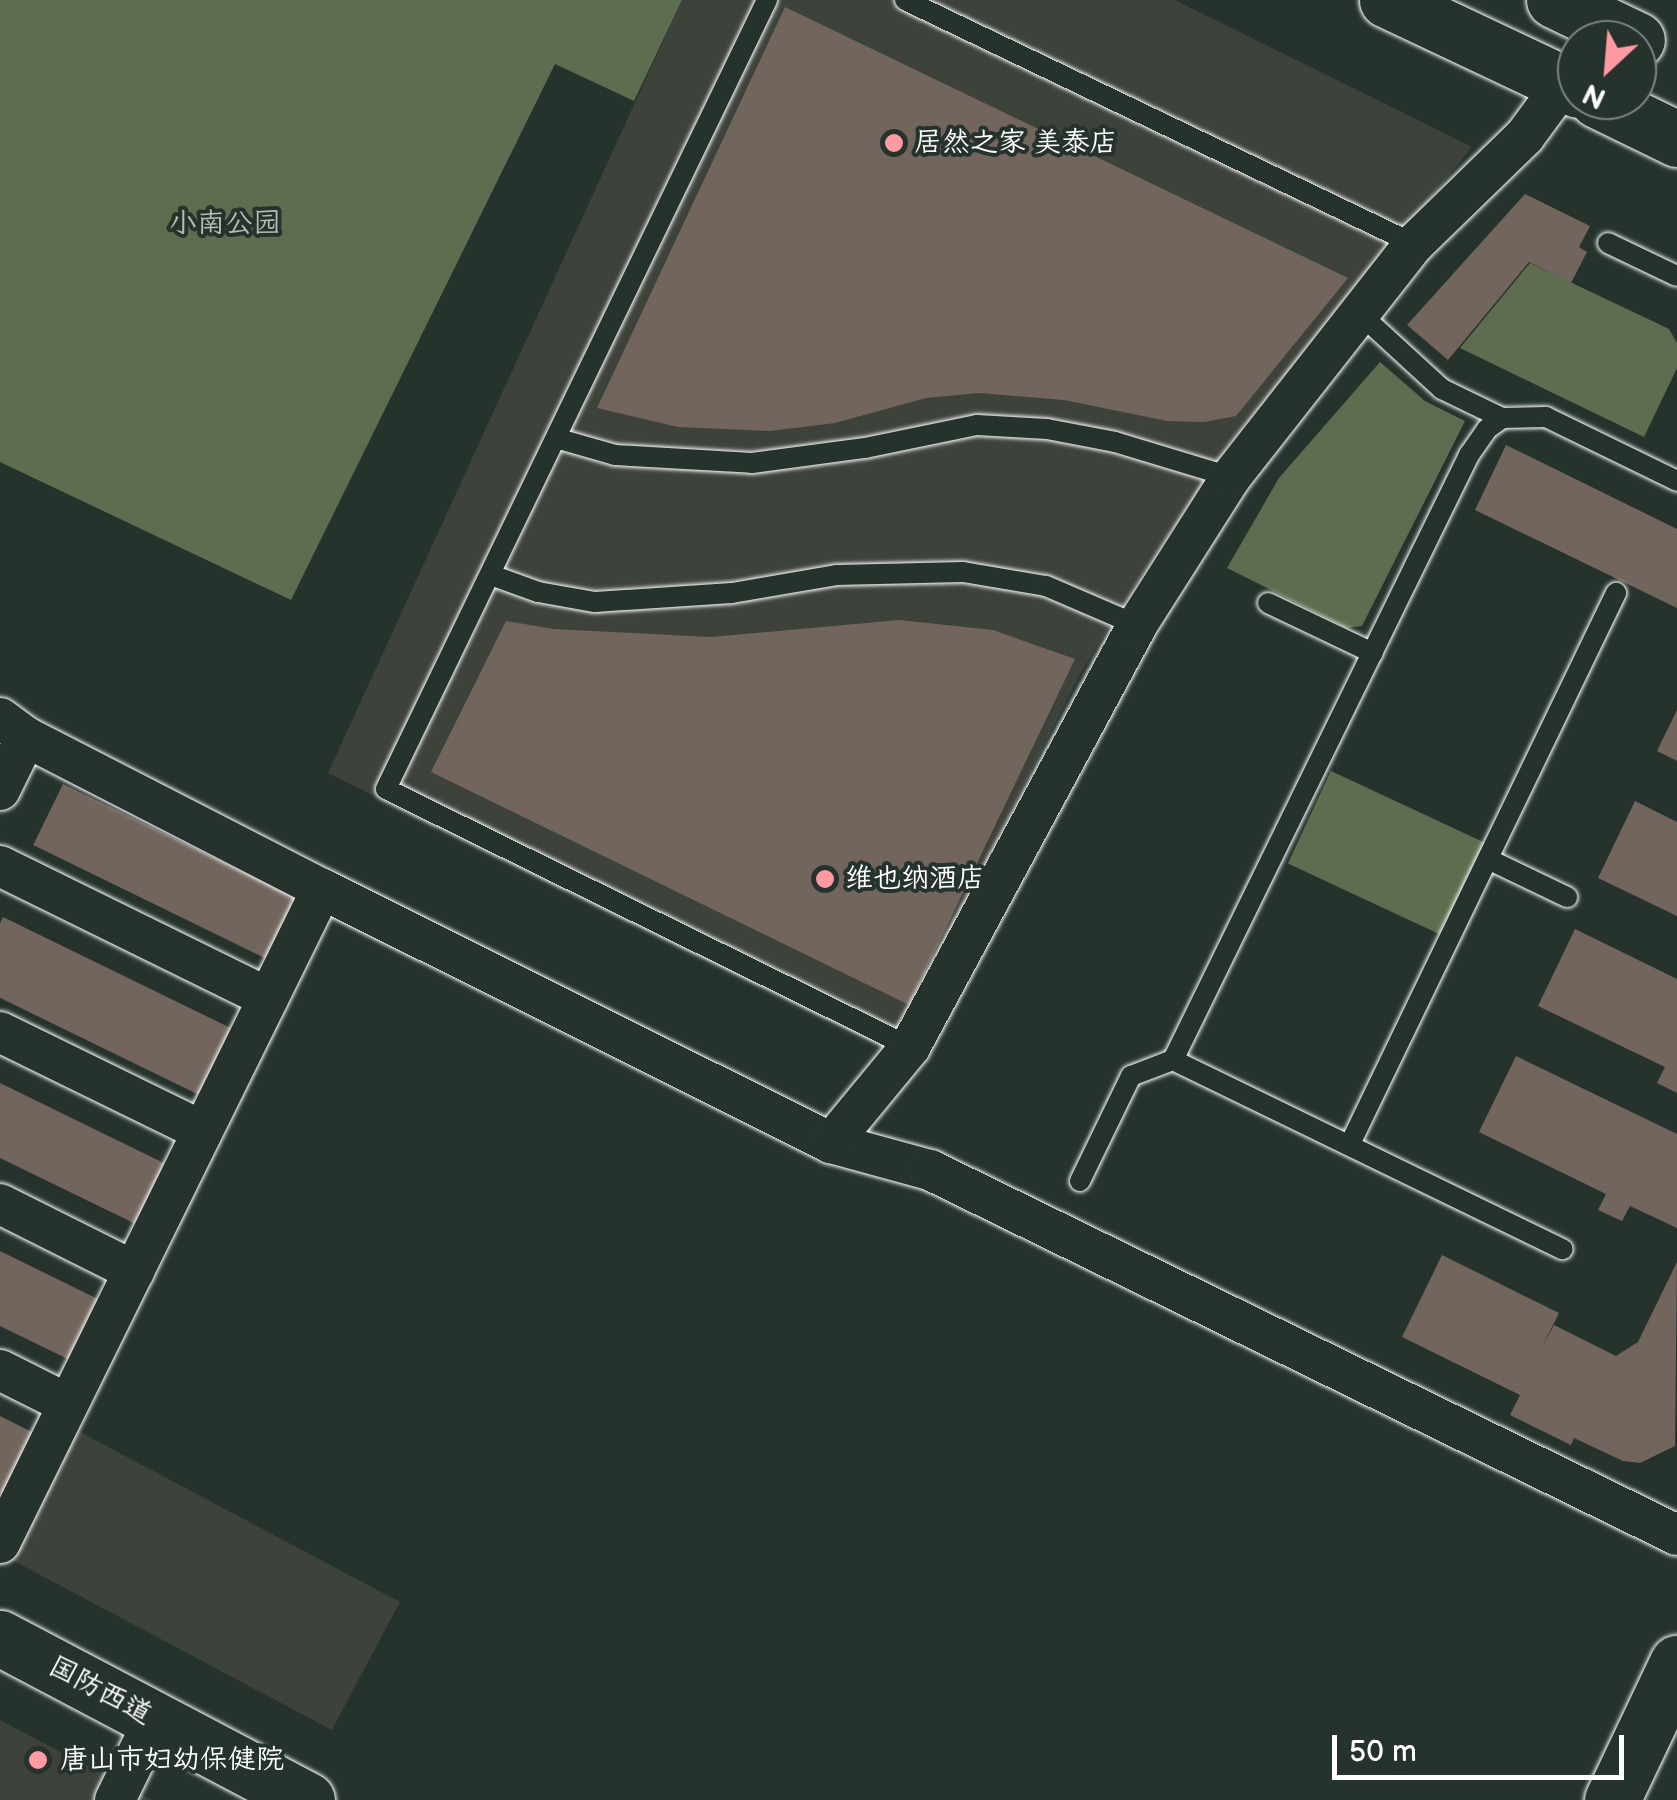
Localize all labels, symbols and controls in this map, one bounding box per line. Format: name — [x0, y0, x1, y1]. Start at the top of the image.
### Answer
north arrow — [1557, 20, 1657, 120]
text: N — [1578, 76, 1611, 115]
place label: 居然之家 美泰店 — [914, 126, 1118, 160]
marker: 居然之家 美泰店 — [883, 132, 905, 154]
park label: 小南公园 — [169, 207, 281, 241]
place label: 维也纳酒店 — [845, 862, 985, 896]
marker: 维也纳酒店 — [814, 868, 836, 890]
street label: 国防西道 — [43, 1650, 157, 1732]
scale bar — [1337, 1715, 1630, 1777]
text: 50 m — [1349, 1734, 1417, 1770]
place label: 唐山市妇幼保健院 — [60, 1743, 284, 1777]
marker: 唐山市妇幼保健院 — [25, 1747, 51, 1773]

